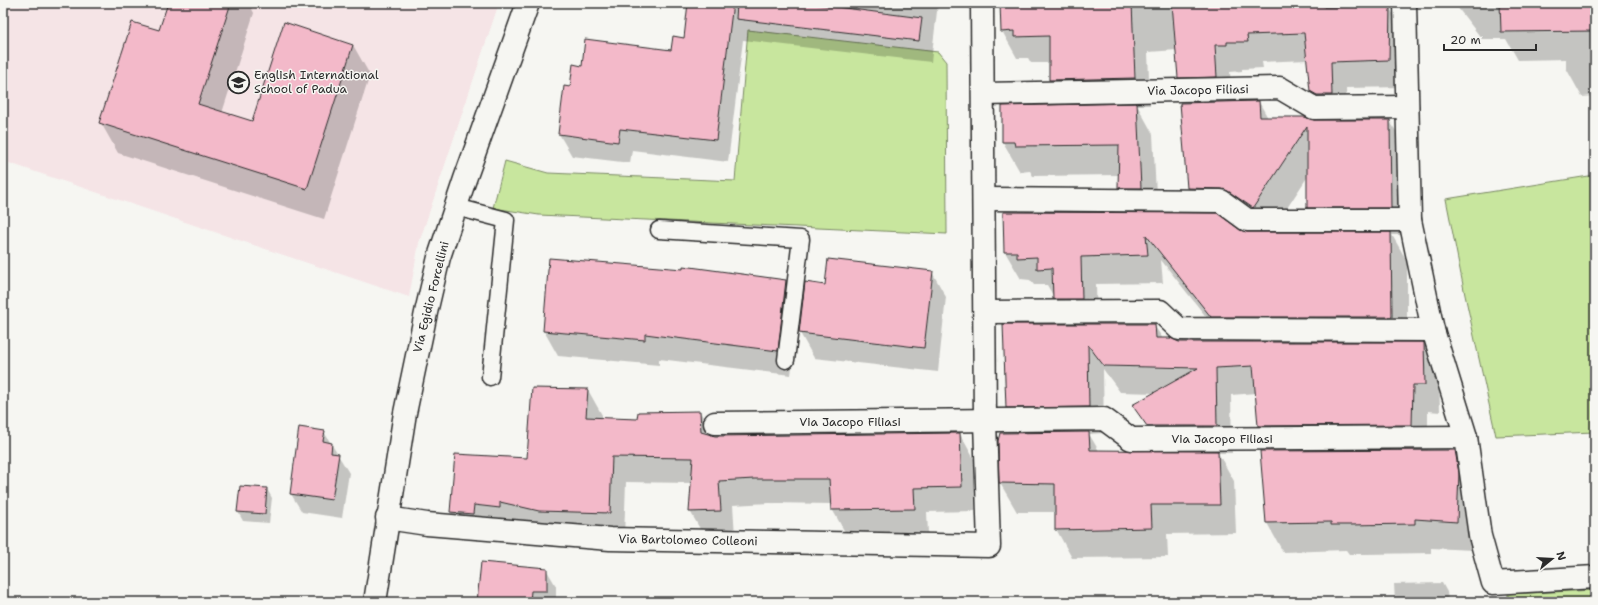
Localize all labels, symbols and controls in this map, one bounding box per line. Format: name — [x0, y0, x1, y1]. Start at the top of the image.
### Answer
scale bar — [1444, 26, 1536, 52]
text: 20 m — [1450, 32, 1481, 48]
place label: English International School of Padua — [254, 67, 379, 97]
school or university icon: English International School of Padua — [225, 69, 251, 95]
street label: Via Jacopo Filiasi — [1147, 81, 1249, 99]
street label: Via Egidio Forcellini — [409, 240, 453, 354]
street label: Via Jacopo Filiasi — [799, 414, 901, 430]
street label: Via Jacopo Filiasi — [1171, 431, 1273, 447]
street label: Via Bartolomeo Colleoni — [618, 531, 758, 549]
north arrow — [1532, 539, 1572, 579]
text: N — [1553, 550, 1570, 563]

